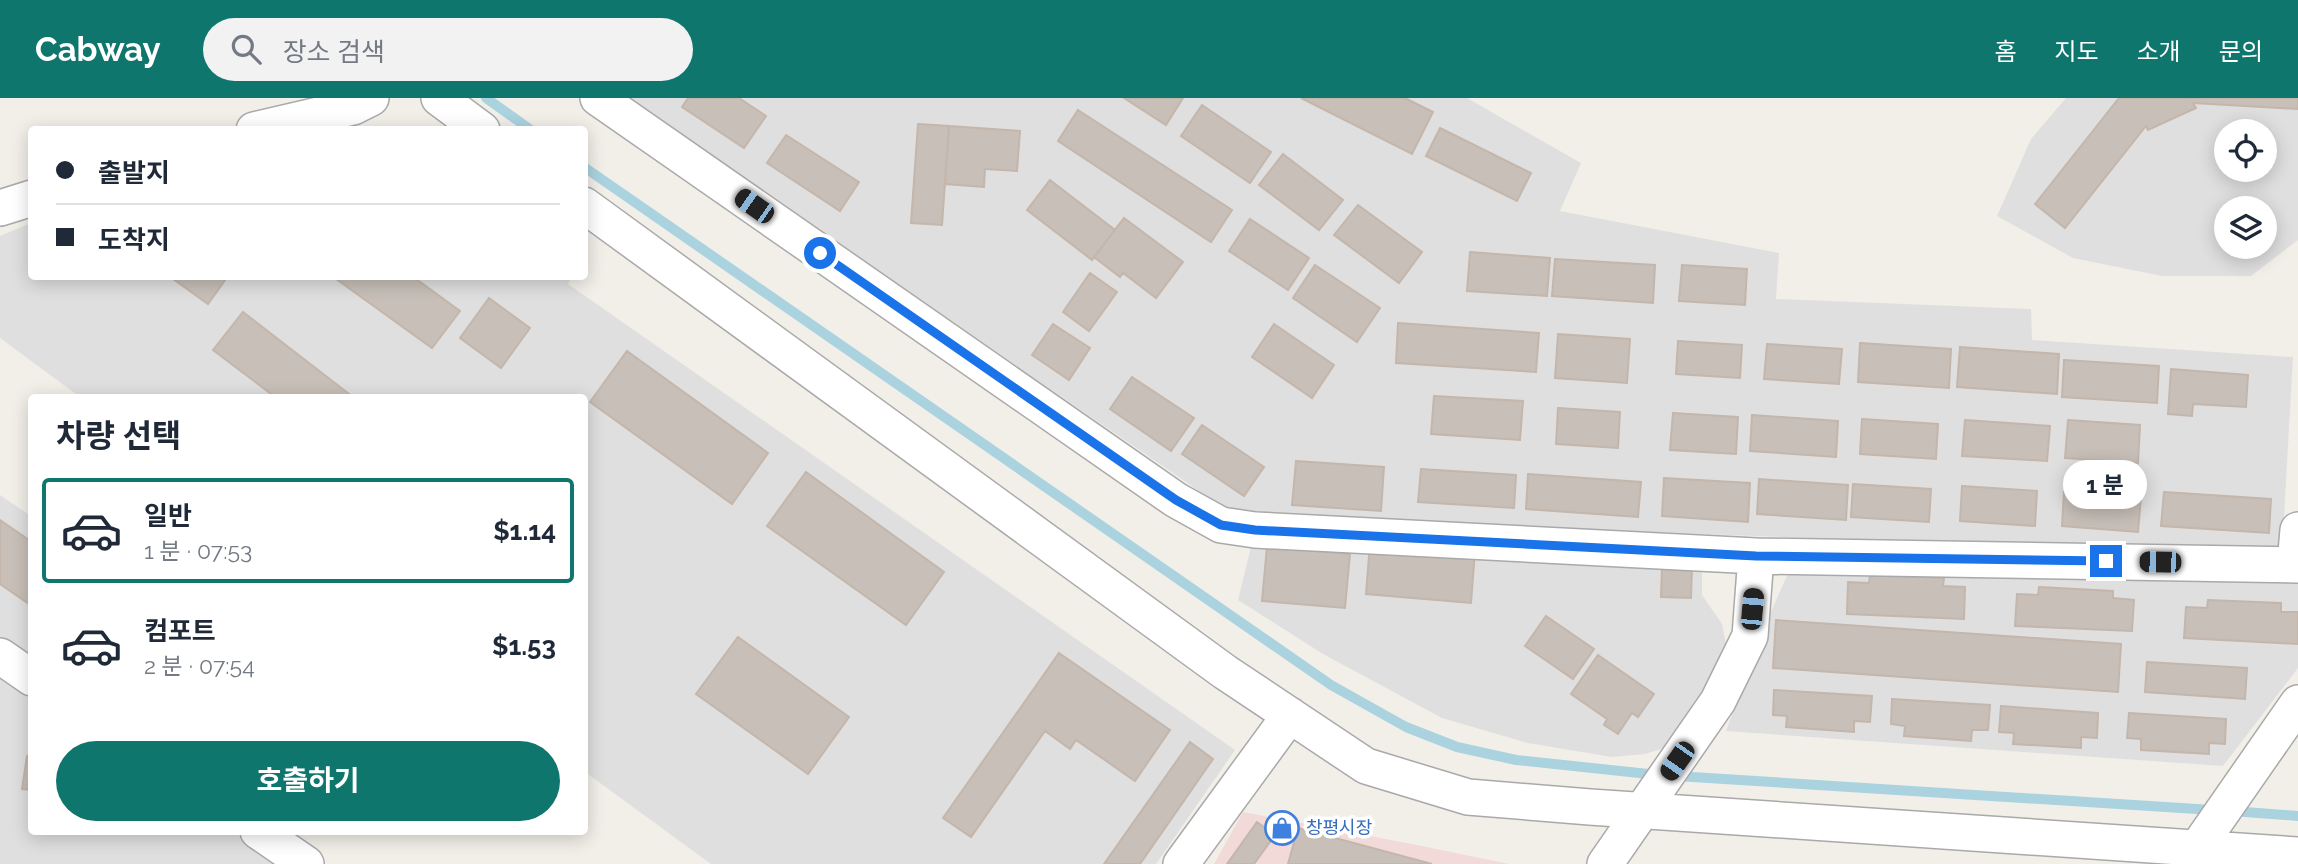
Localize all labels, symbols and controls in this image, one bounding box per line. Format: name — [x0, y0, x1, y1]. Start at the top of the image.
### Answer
search box — [203, 18, 693, 81]
text: Cabway — [35, 30, 161, 69]
icon: search — [227, 30, 265, 68]
text: 장소 검색 — [283, 37, 385, 67]
text: 홈 — [1994, 37, 2016, 66]
text: 지도 — [2054, 37, 2099, 66]
text: 소개 — [2137, 37, 2181, 66]
text: 문의 — [2219, 37, 2263, 66]
map controls — [2214, 119, 2277, 259]
button: locate — [2214, 119, 2277, 182]
text: 출발지 — [98, 158, 170, 188]
car — [731, 185, 778, 227]
button: layers — [2214, 196, 2277, 259]
text: 도착지 — [98, 225, 170, 255]
route start — [804, 237, 836, 269]
text: 차량 선택 — [56, 417, 181, 454]
callout: 1 분 — [2064, 460, 2148, 508]
text: 1 분 — [2086, 471, 2124, 498]
icon: car — [60, 499, 123, 562]
text: 일반 — [144, 501, 192, 531]
text: $1.14 — [493, 516, 556, 546]
text: 1 분 · 07:53 — [144, 537, 252, 564]
route end — [2090, 545, 2122, 577]
car — [2139, 551, 2182, 573]
car — [1740, 587, 1765, 631]
icon: car — [60, 614, 123, 677]
text: 컴포트 — [144, 616, 216, 646]
text: $1.53 — [492, 631, 556, 661]
text: 2 분 · 07:54 — [144, 652, 255, 679]
car — [1657, 738, 1698, 784]
button: 호출하기 — [56, 741, 560, 821]
shop icon: 창평시장 — [1263, 809, 1301, 847]
place label: 창평시장 — [1306, 817, 1372, 838]

